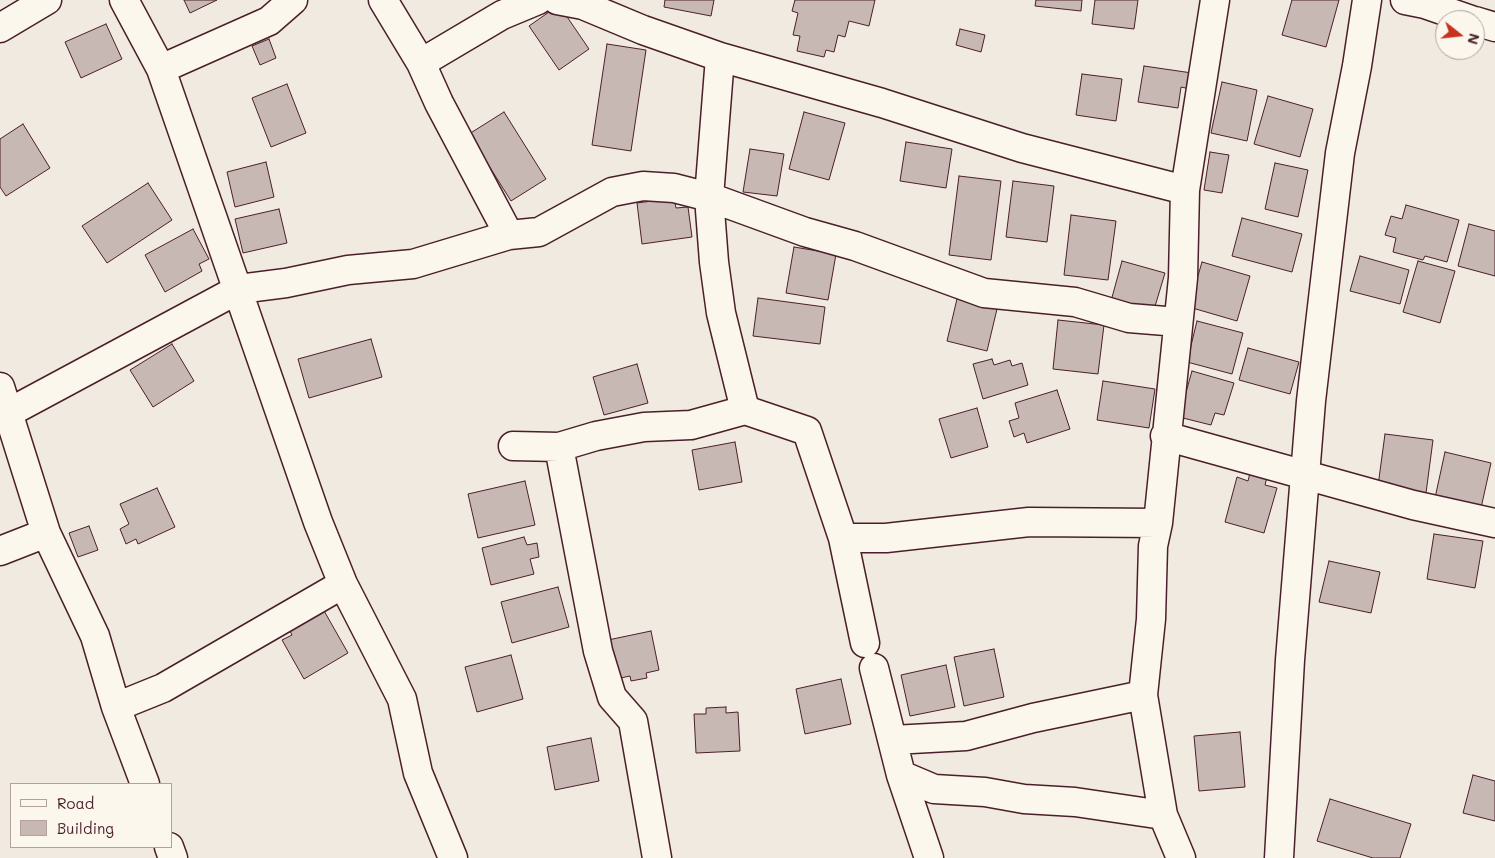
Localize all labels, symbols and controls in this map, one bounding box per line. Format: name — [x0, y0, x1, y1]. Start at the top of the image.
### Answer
north arrow — [1435, 10, 1485, 60]
text: N — [1463, 31, 1485, 47]
legend — [10, 783, 172, 848]
text: Road — [57, 793, 94, 813]
text: Building — [57, 818, 114, 838]

